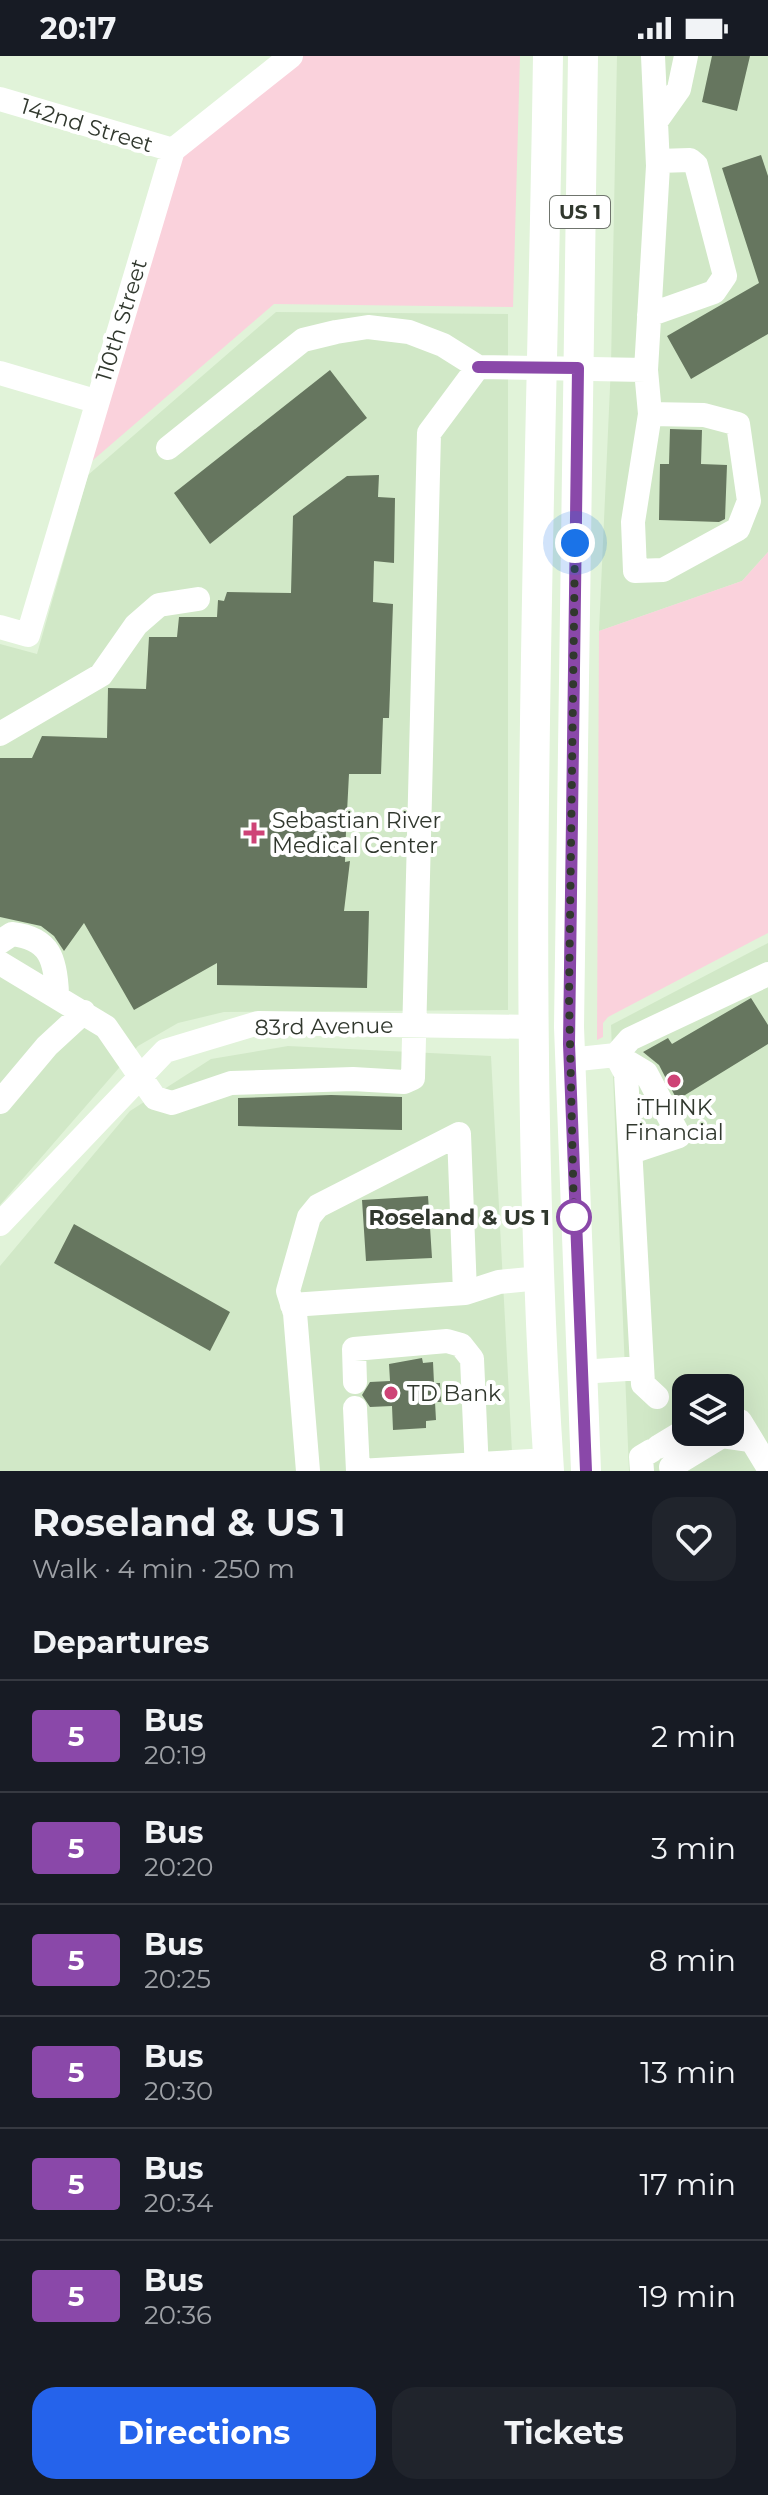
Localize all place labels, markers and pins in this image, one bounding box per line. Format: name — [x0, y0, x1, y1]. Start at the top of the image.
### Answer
place label: Sebastian River Medical Center — [272, 807, 441, 859]
marker: Sebastian River Medical Center — [243, 822, 265, 844]
marker: iTHINK Financial — [665, 1072, 683, 1090]
place label: iTHINK Financial — [624, 1094, 724, 1146]
marker: Roseland & US 1 — [557, 1200, 591, 1234]
place label: Roseland & US 1 — [368, 1204, 550, 1231]
place label: TD Bank — [407, 1380, 502, 1407]
marker: TD Bank — [382, 1384, 400, 1402]

